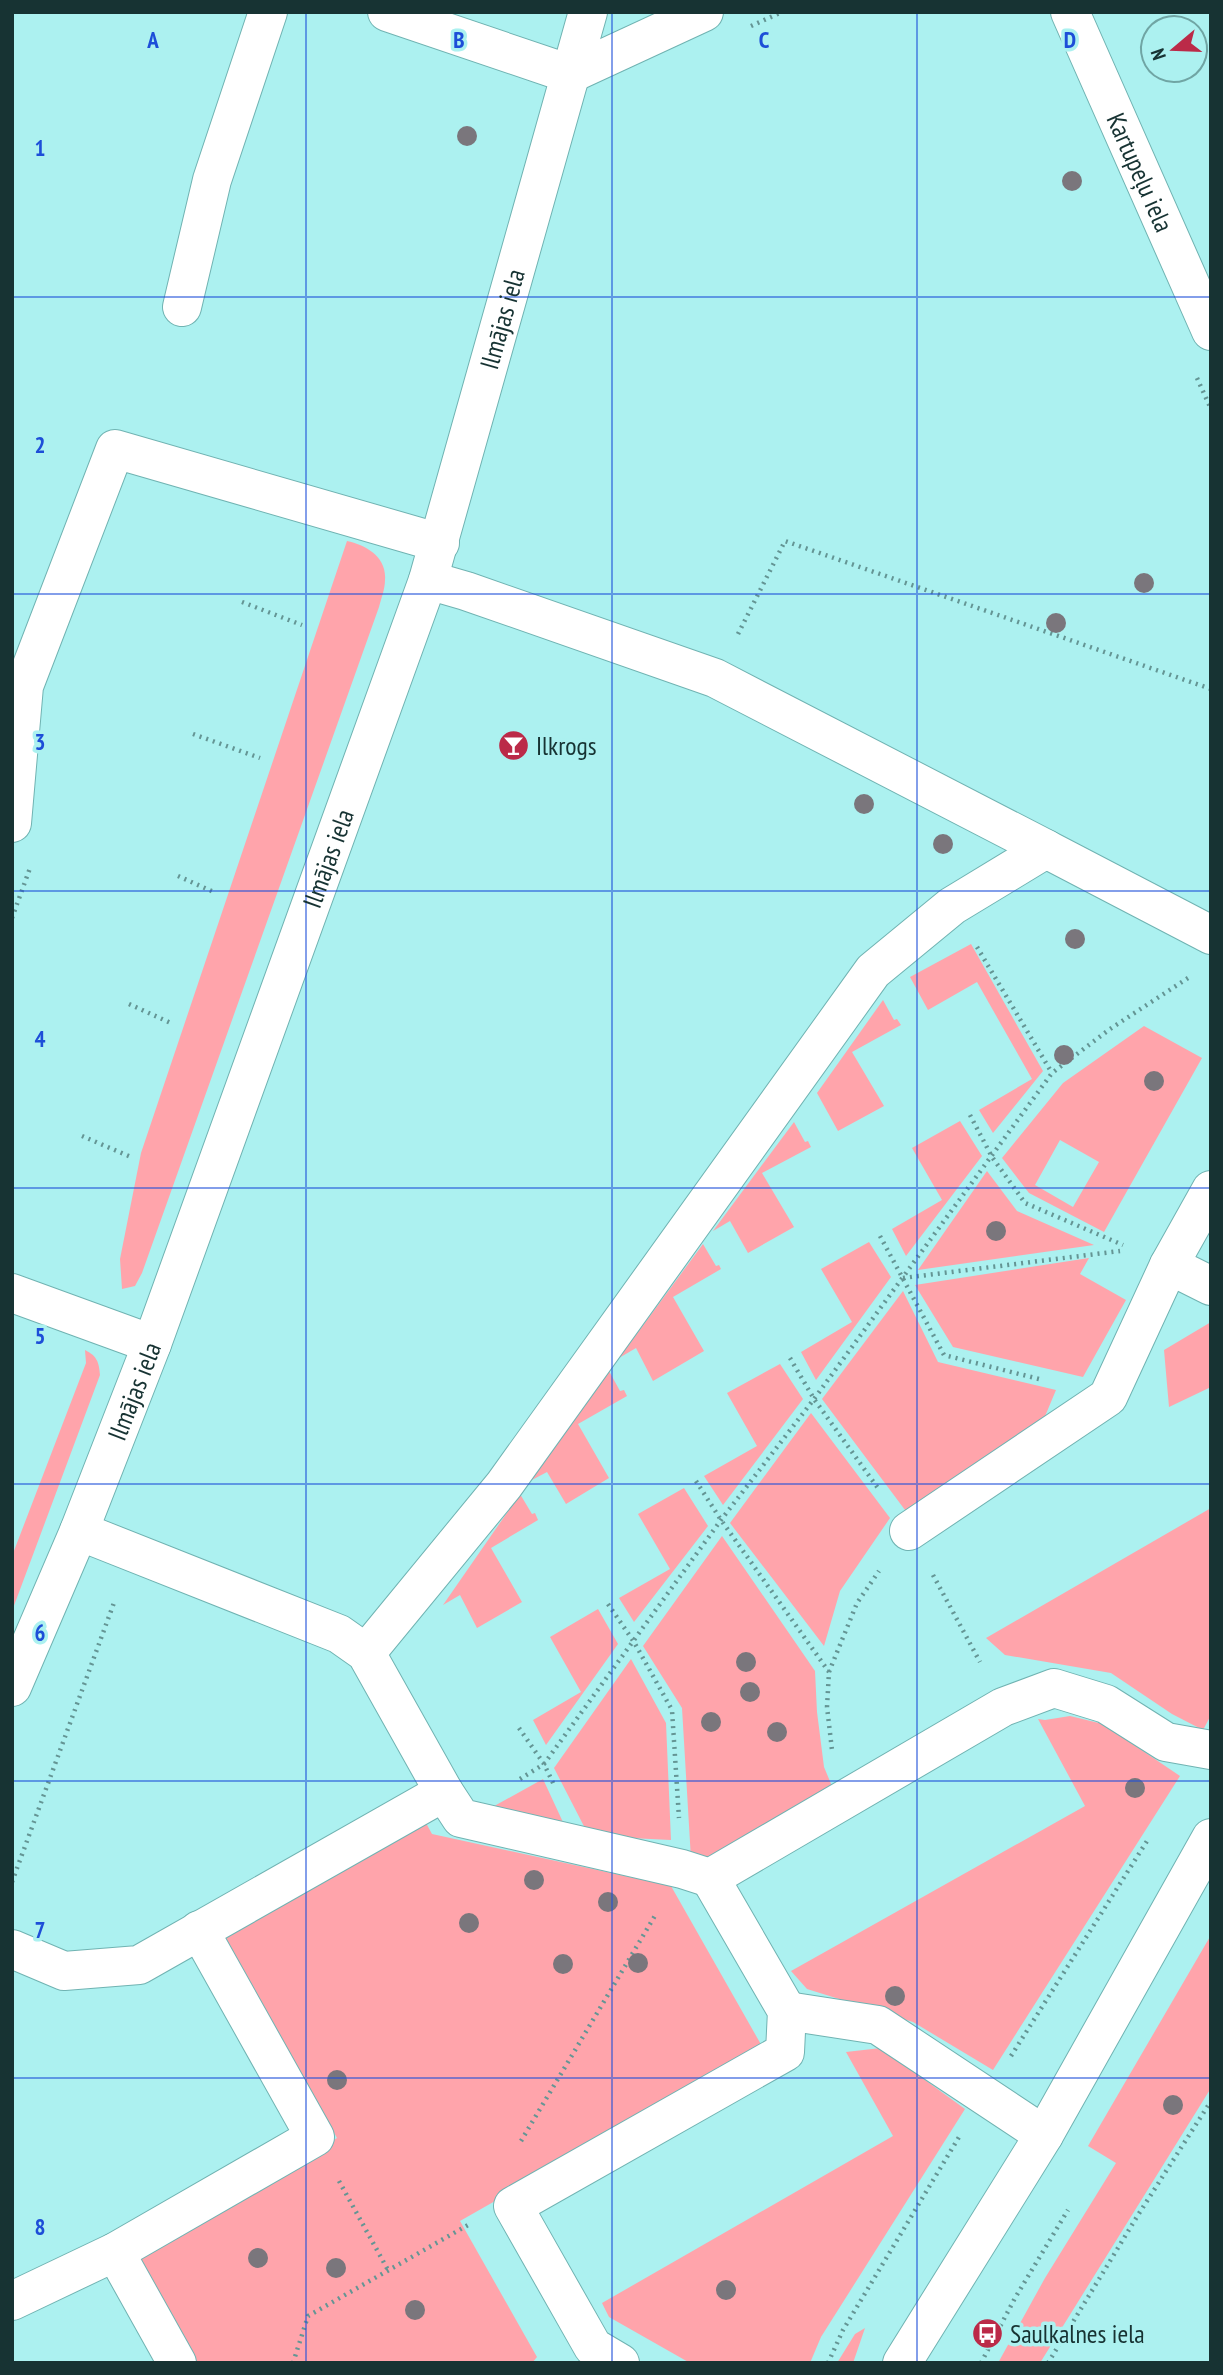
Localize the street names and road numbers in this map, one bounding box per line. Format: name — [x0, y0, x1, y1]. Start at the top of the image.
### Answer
street label: Kartupeļu iela — [1100, 107, 1181, 237]
street label: Ilmājas iela — [472, 265, 531, 373]
street label: Ilmājas iela — [295, 804, 360, 912]
street label: Ilmājas iela — [100, 1337, 168, 1445]

